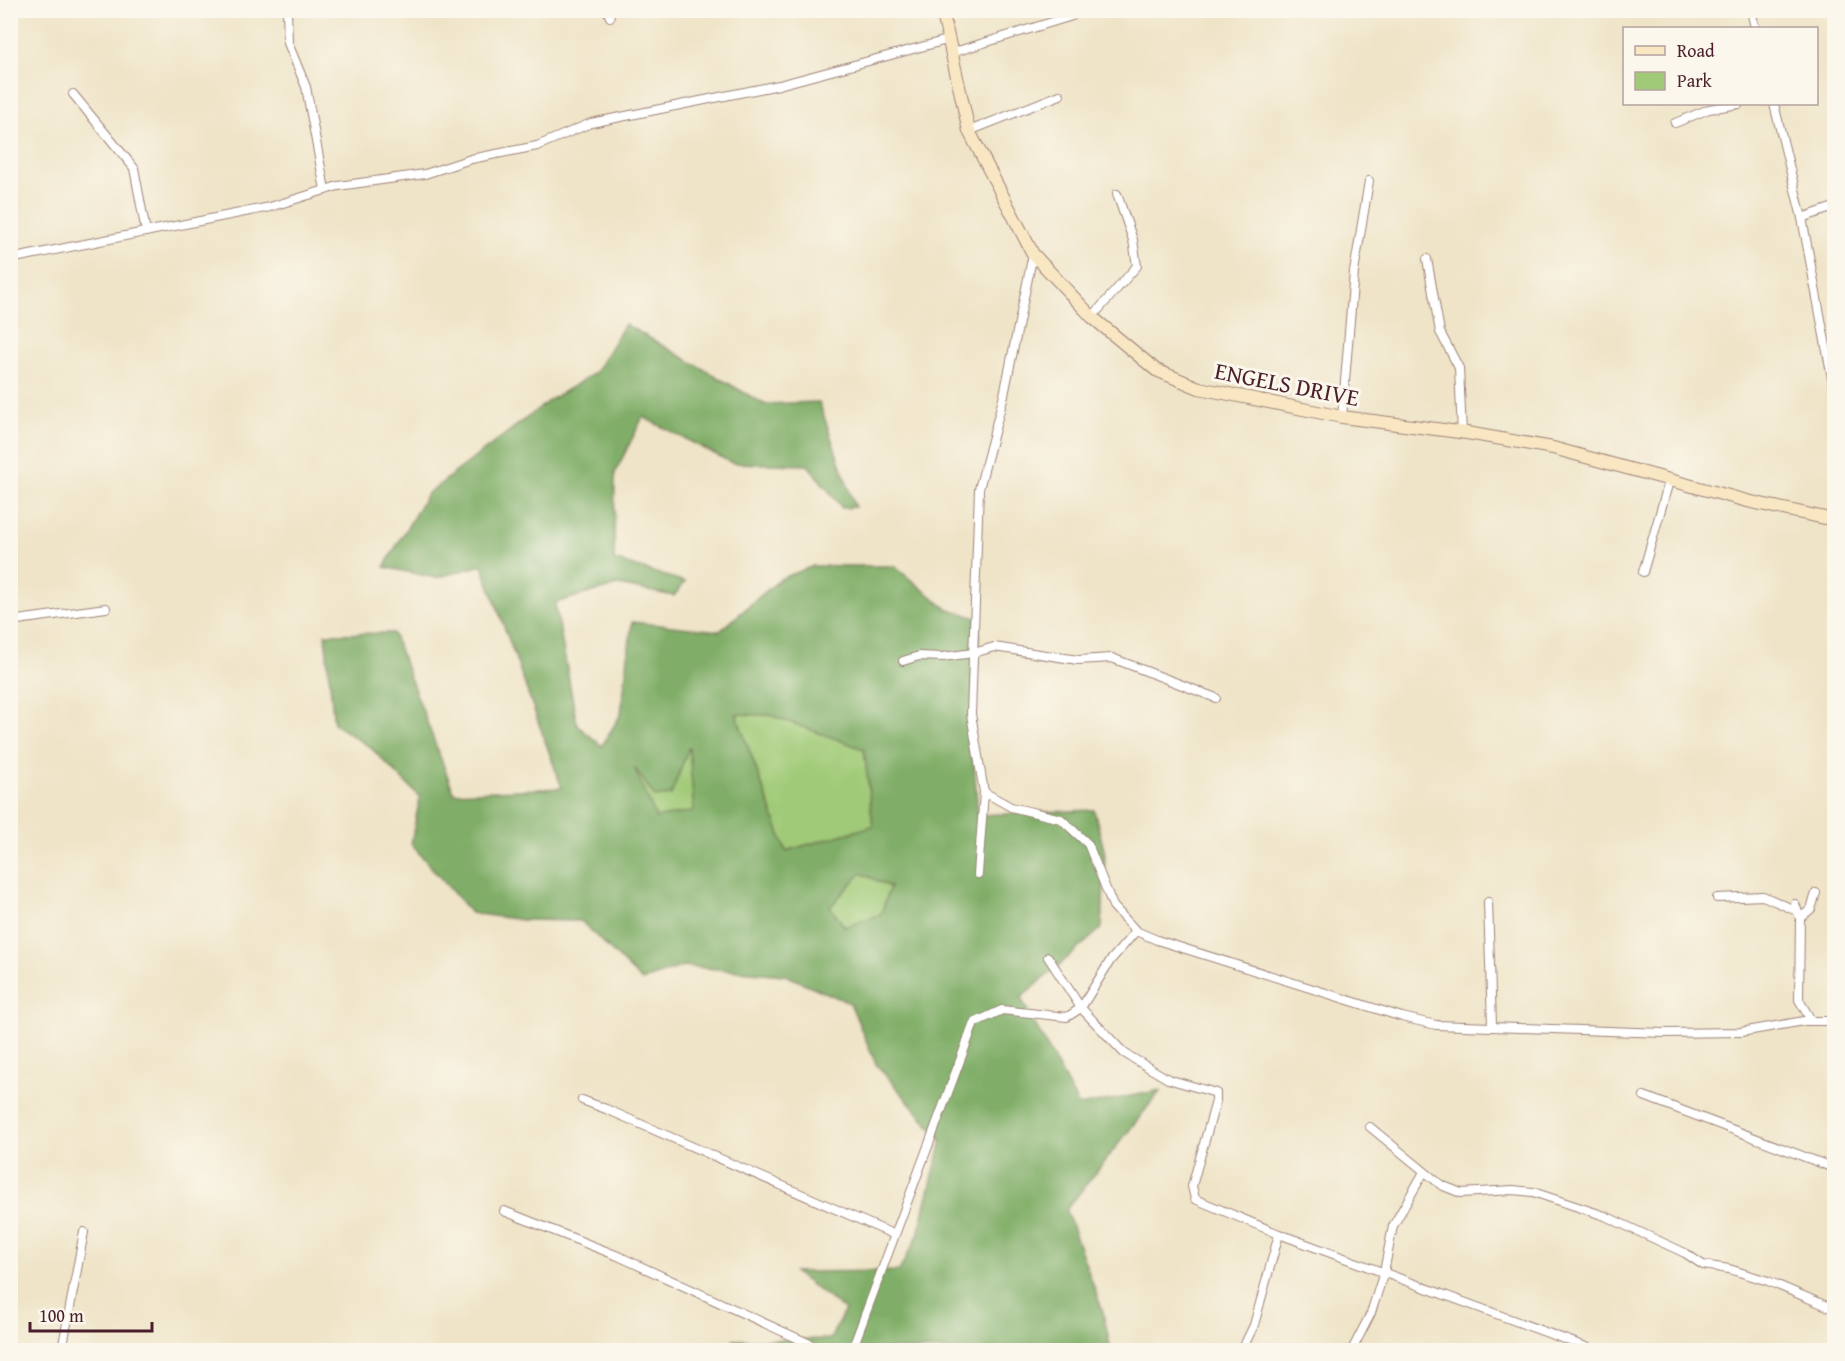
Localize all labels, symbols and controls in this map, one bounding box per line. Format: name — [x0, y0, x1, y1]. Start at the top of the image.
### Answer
legend — [1623, 27, 1818, 105]
text: Road — [1677, 37, 1715, 64]
text: Park — [1677, 67, 1713, 94]
street label: ENGELS DRIVE — [1212, 353, 1362, 415]
scale bar — [30, 1295, 152, 1333]
text: 100 m — [39, 1302, 84, 1329]

